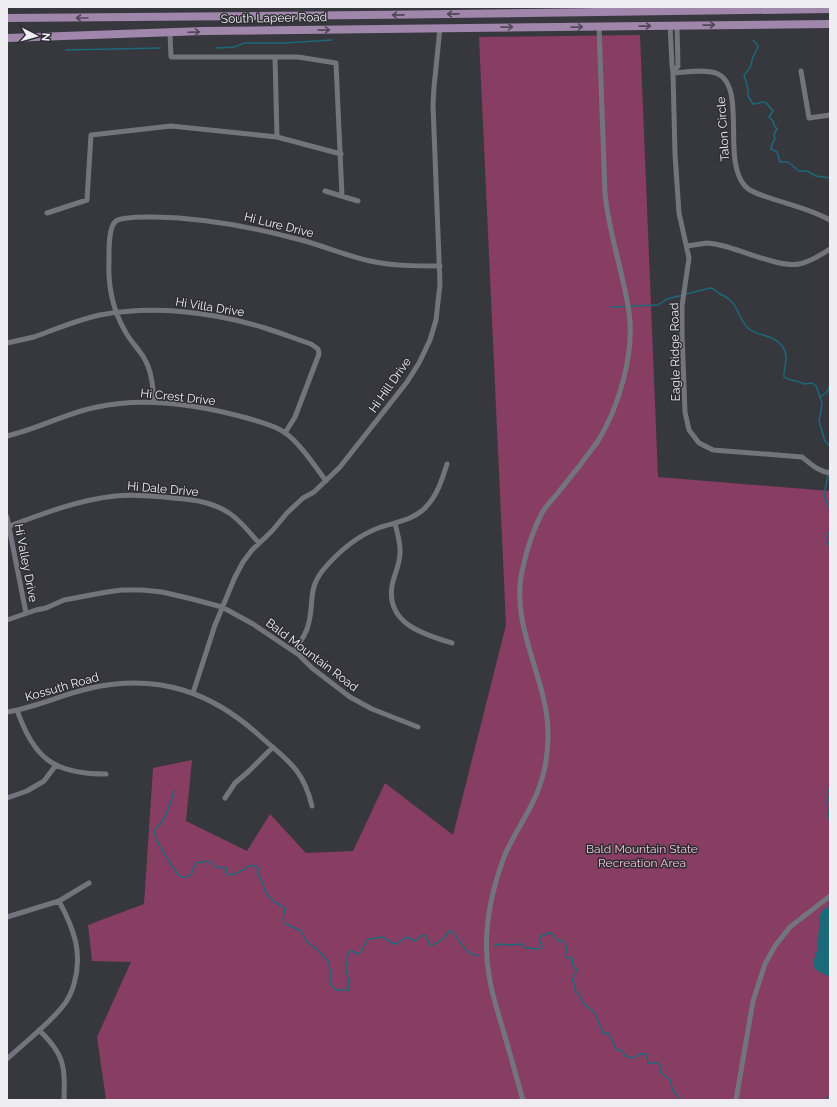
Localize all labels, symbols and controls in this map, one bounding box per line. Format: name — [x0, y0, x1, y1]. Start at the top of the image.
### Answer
street label: South Lapeer Road — [221, 10, 327, 26]
one-way arrow — [447, 10, 460, 18]
one-way arrow — [392, 11, 405, 19]
one-way arrow — [76, 14, 89, 22]
north arrow — [16, 16, 56, 56]
one-way arrow — [702, 21, 715, 29]
one-way arrow — [638, 22, 651, 30]
one-way arrow — [570, 23, 583, 31]
one-way arrow — [500, 24, 513, 31]
one-way arrow — [317, 26, 330, 34]
one-way arrow — [187, 28, 200, 35]
text: N — [39, 32, 52, 42]
street label: Talon Circle — [714, 96, 732, 162]
street label: Hi Lure Drive — [243, 210, 315, 240]
street label: Hi Villa Drive — [175, 295, 245, 319]
street label: Eagle Ridge Road — [667, 303, 683, 401]
street label: Hi Hill Drive — [366, 355, 414, 415]
street label: Hi Crest Drive — [140, 386, 216, 408]
street label: Hi Dale Drive — [127, 479, 199, 499]
street label: Hi Valley Drive — [12, 523, 40, 603]
street label: Bald Mountain Road — [263, 616, 361, 694]
street label: Kossuth Road — [24, 670, 100, 704]
park label: Bald Mountain State Recreation Area — [586, 842, 698, 870]

